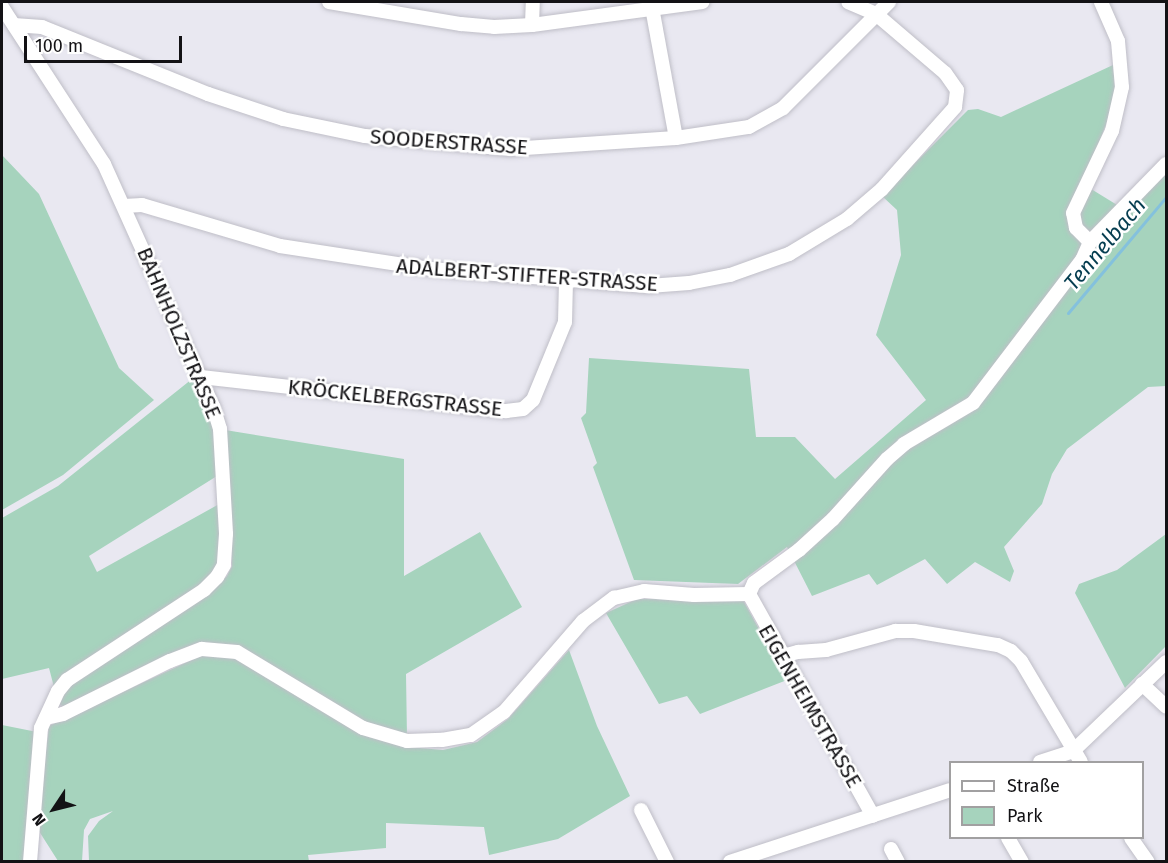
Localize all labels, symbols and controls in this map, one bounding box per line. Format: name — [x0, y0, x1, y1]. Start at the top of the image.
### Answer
scale bar — [27, 24, 184, 62]
text: 100 m — [35, 35, 83, 57]
street label: SOODERSTRASSE — [369, 124, 529, 160]
water label: Tennelbach — [1059, 192, 1151, 296]
street label: BAHNHOLZSTRASSE — [132, 244, 226, 422]
street label: ADALBERT-STIFTER-STRASSE — [395, 253, 659, 297]
street label: KRÖCKELBERGSTRASSE — [287, 374, 503, 422]
street label: EIGENHEIMSTRASSE — [753, 620, 867, 792]
legend — [949, 761, 1144, 839]
text: Straße — [1007, 775, 1060, 797]
north arrow — [24, 779, 84, 839]
text: Park — [1007, 805, 1042, 827]
text: N — [28, 810, 50, 829]

